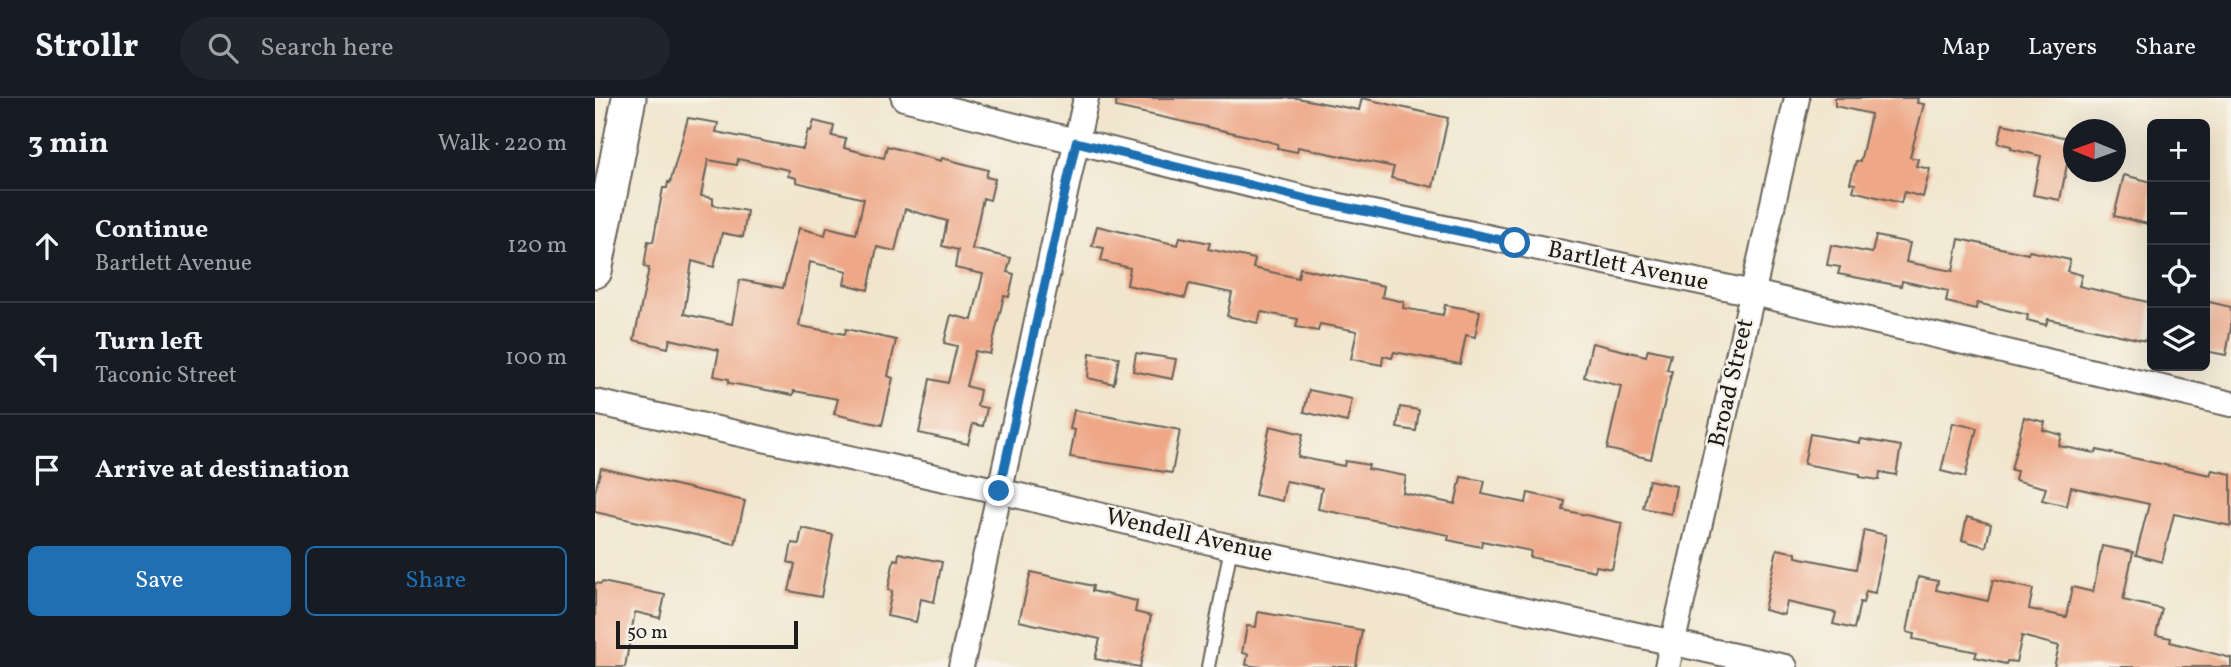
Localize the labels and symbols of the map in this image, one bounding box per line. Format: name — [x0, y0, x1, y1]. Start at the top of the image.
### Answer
north arrow — [2063, 119, 2126, 182]
route start — [1499, 227, 1530, 258]
street label: Bartlett Avenue — [1544, 233, 1712, 301]
street label: Broad Street — [1701, 315, 1763, 451]
route end — [983, 475, 1014, 506]
street label: Wendell Avenue — [1102, 500, 1276, 572]
scale bar — [616, 618, 798, 650]

